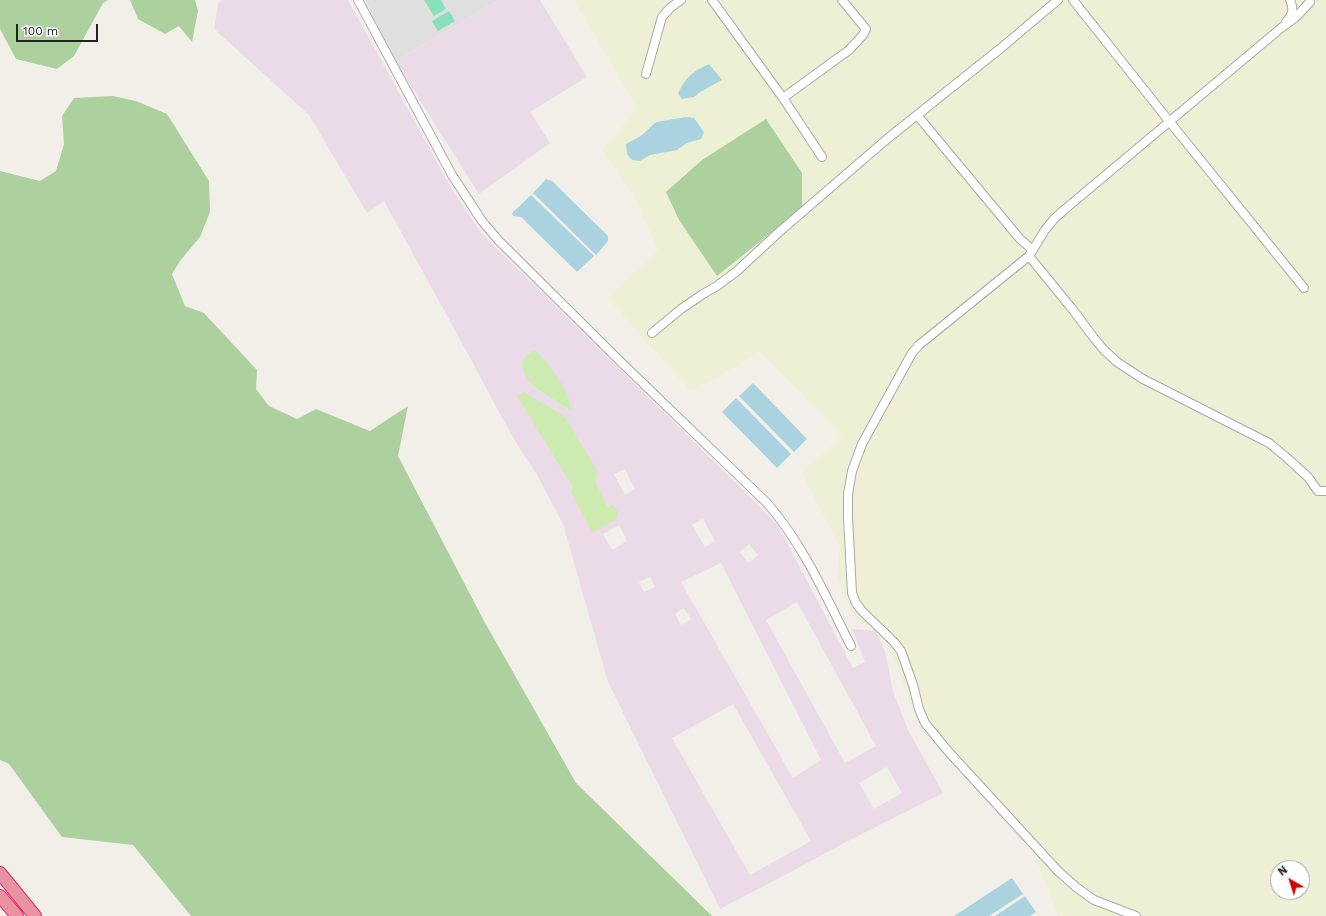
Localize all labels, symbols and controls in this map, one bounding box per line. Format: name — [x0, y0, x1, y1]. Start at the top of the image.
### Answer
scale bar — [18, 16, 100, 42]
text: 100 m — [23, 24, 58, 38]
north arrow — [1270, 860, 1310, 900]
text: N — [1276, 863, 1290, 879]

